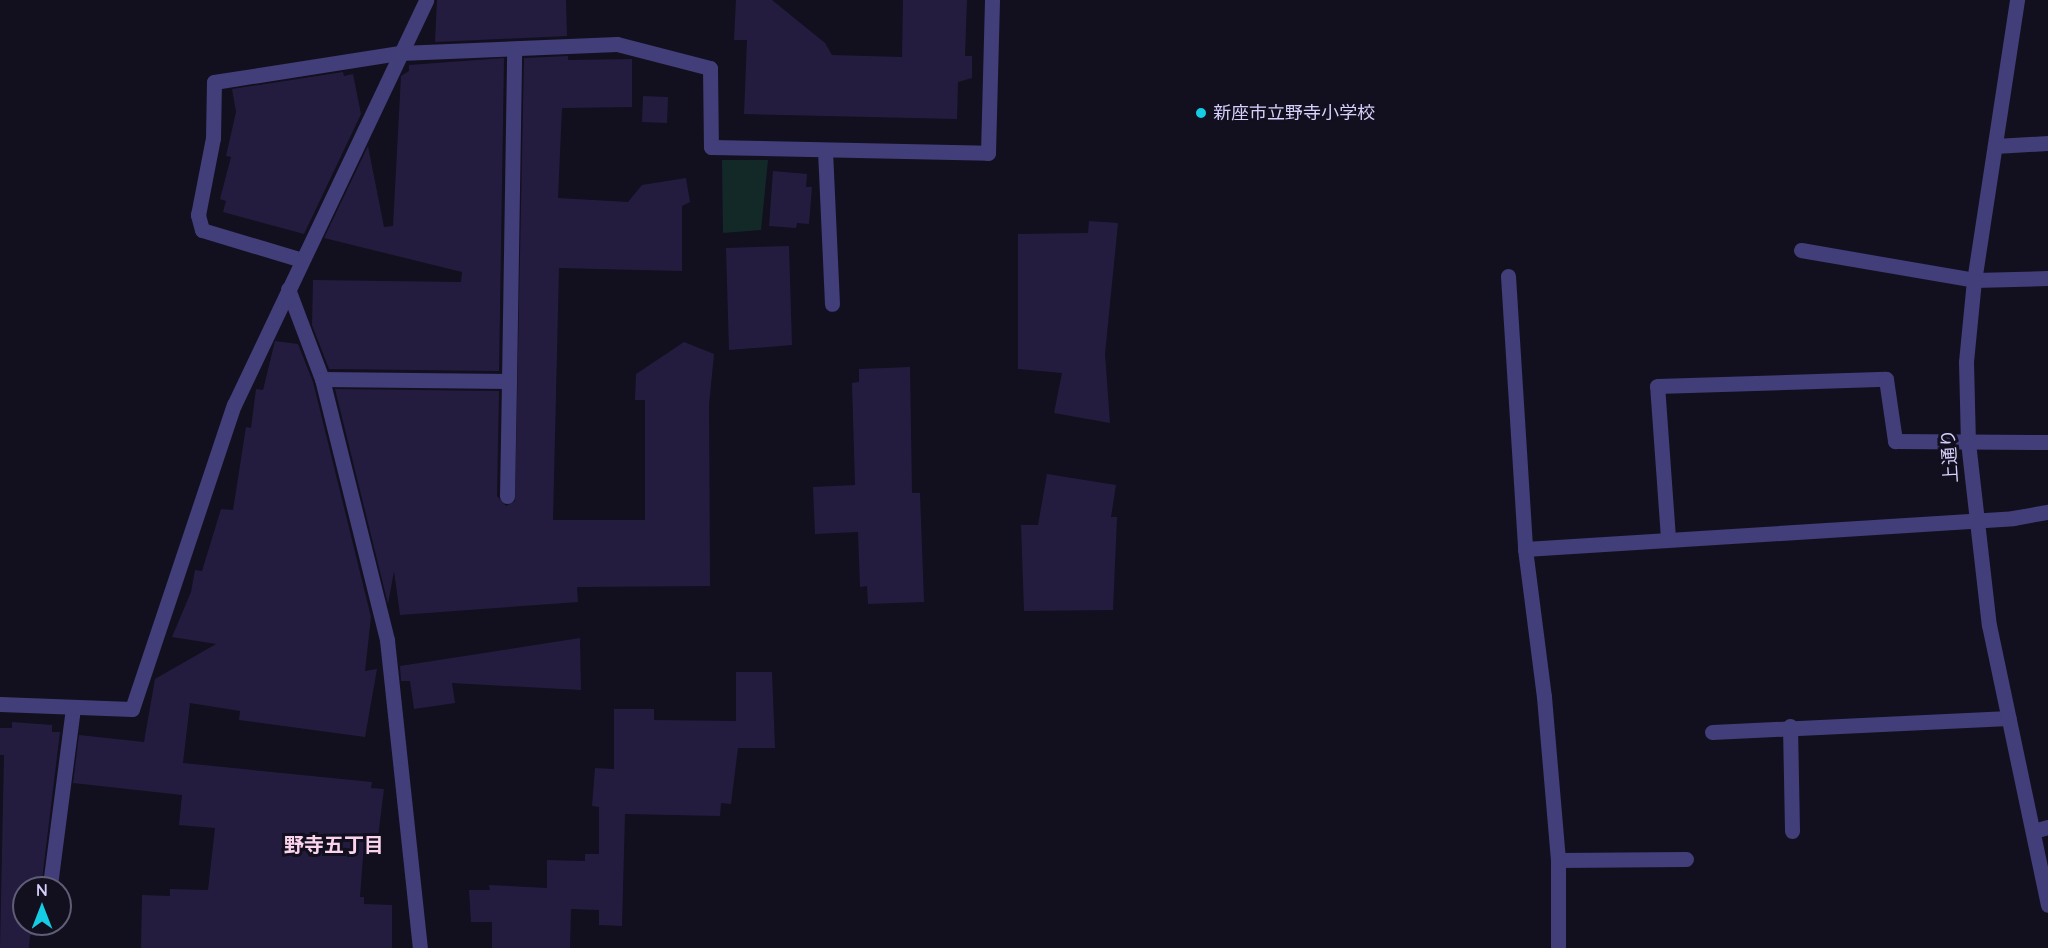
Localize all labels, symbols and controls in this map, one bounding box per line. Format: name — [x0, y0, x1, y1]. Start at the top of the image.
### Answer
place label: 新座市立野寺小学校 — [1213, 102, 1375, 124]
marker: 新座市立野寺小学校 — [1194, 106, 1208, 120]
street label: 上通り — [1937, 428, 1963, 484]
district label: 野寺五丁目 — [284, 832, 384, 856]
north arrow — [12, 876, 72, 936]
text: N — [36, 880, 48, 900]

